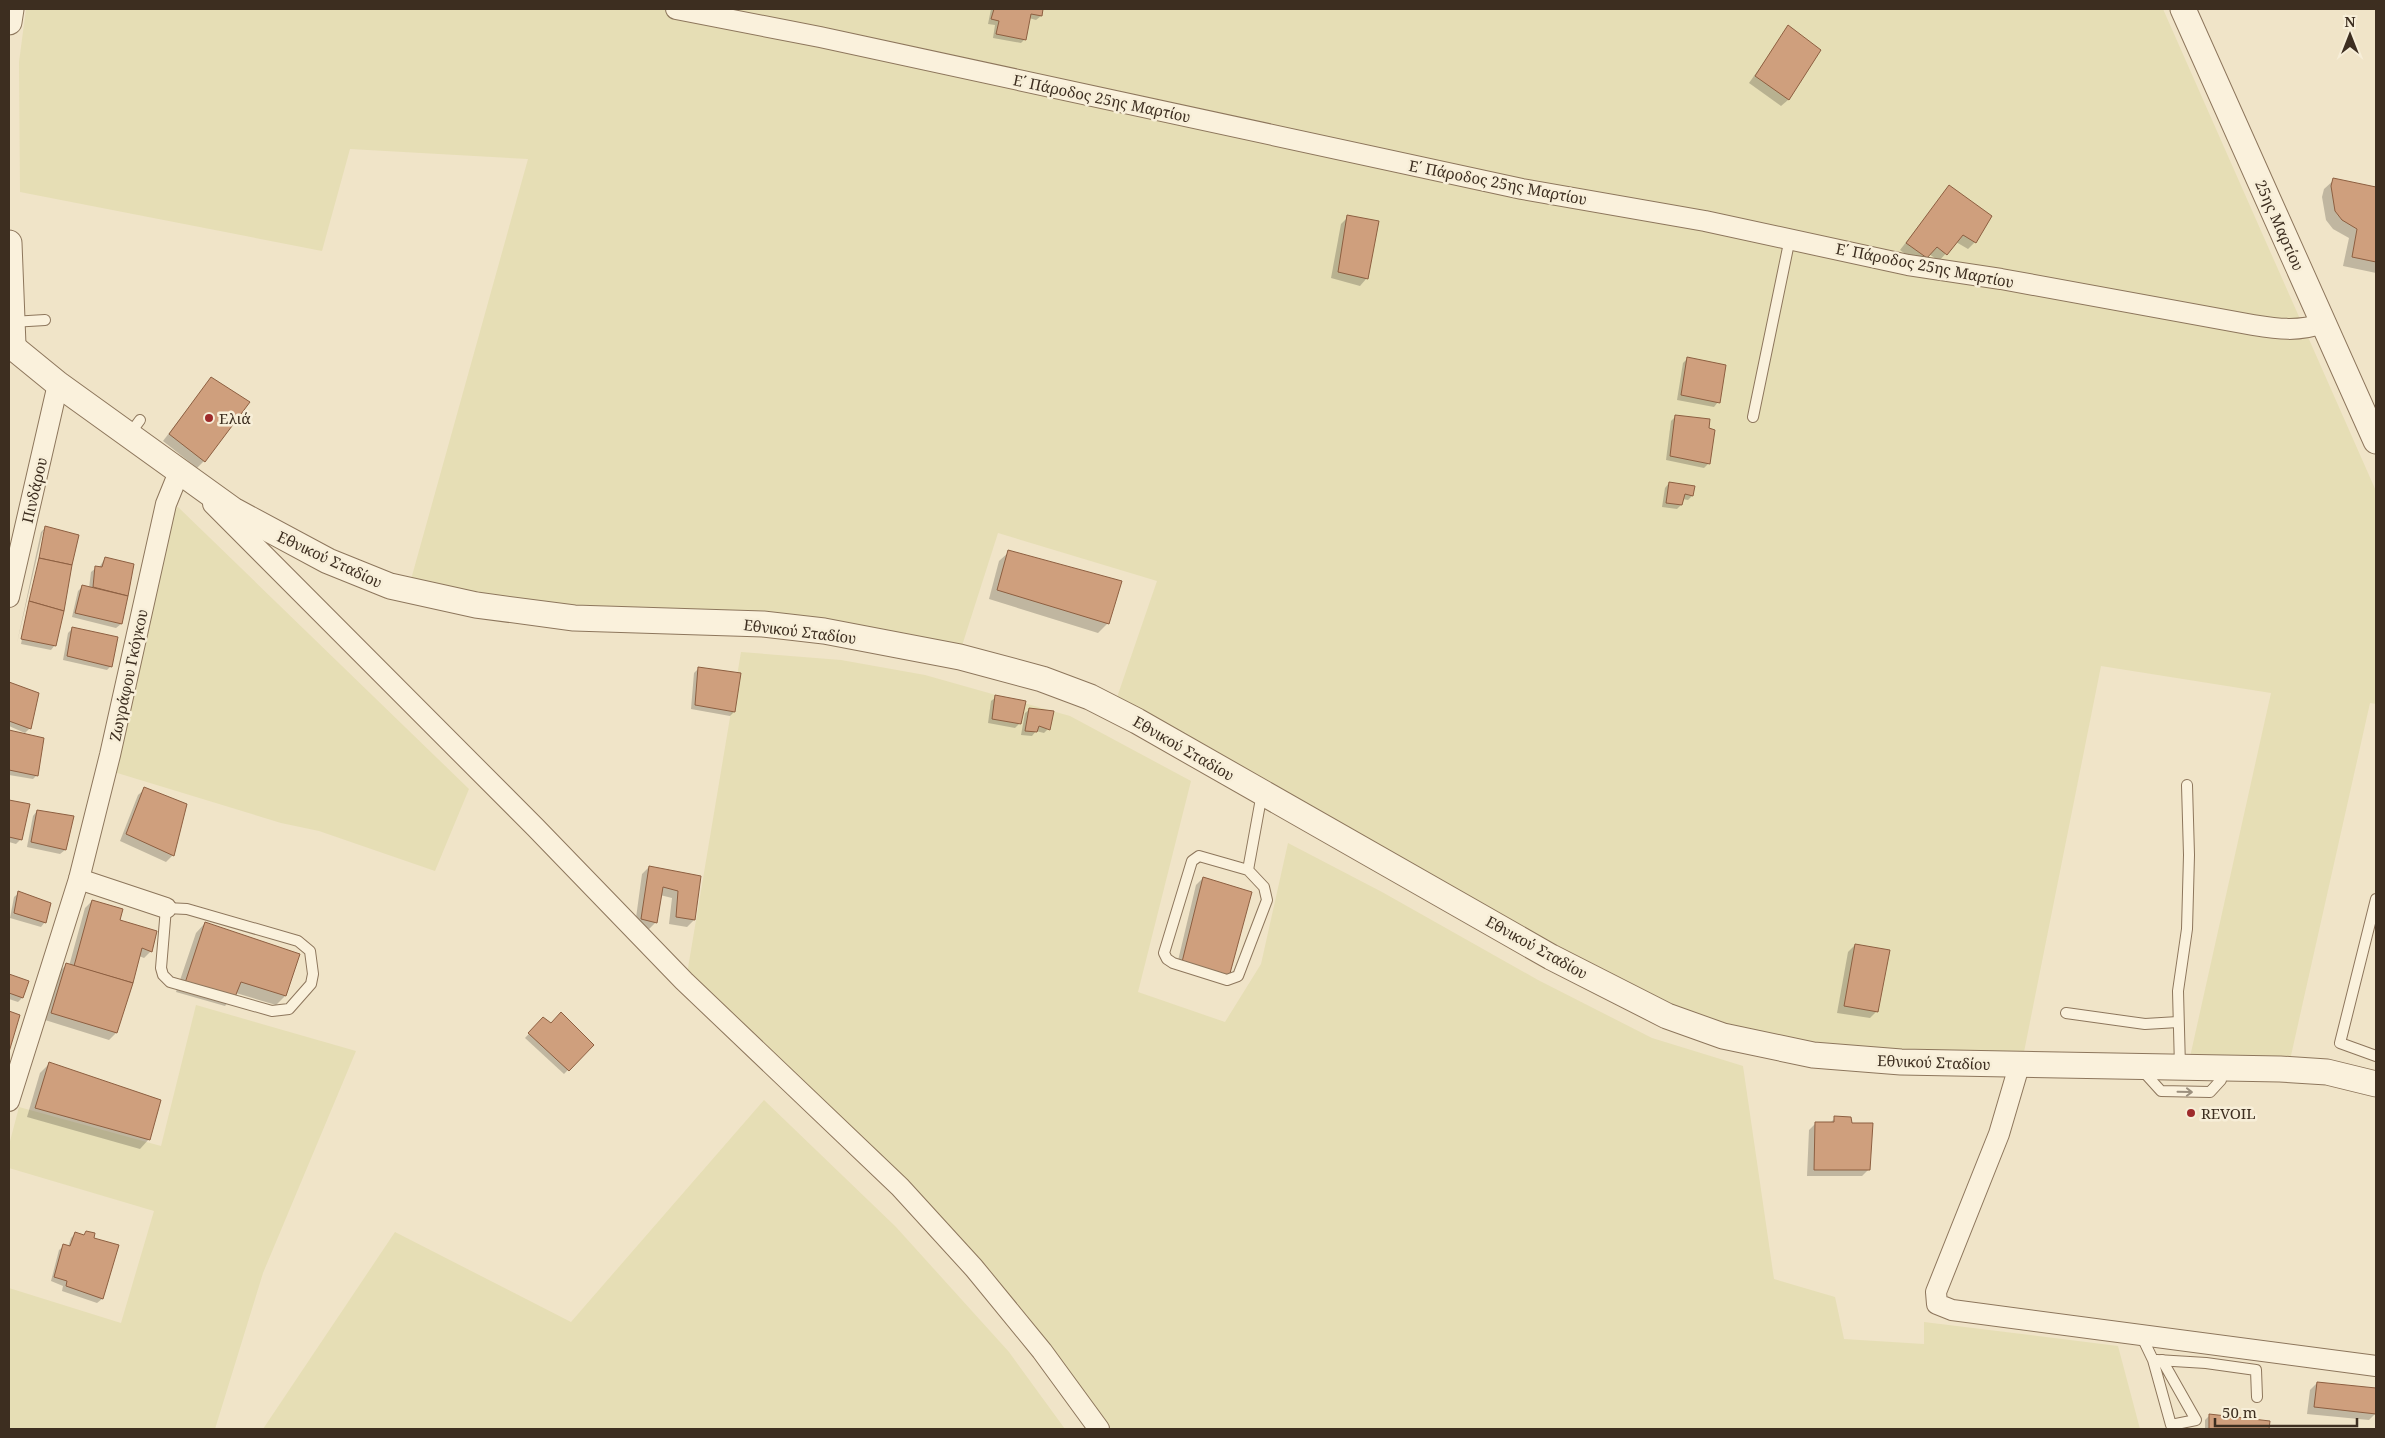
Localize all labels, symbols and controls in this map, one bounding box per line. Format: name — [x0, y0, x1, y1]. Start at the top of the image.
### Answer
north arrow — [2325, 10, 2375, 60]
text: N — [2344, 12, 2356, 31]
street label: Ε΄ Πάροδος 25ης Μαρτίου — [1011, 69, 1193, 127]
street label: Ε΄ Πάροδος 25ης Μαρτίου — [1407, 155, 1589, 209]
street label: 25ης Μαρτίου — [2251, 176, 2309, 274]
street label: Ε΄ Πάροδος 25ης Μαρτίου — [1834, 238, 2016, 292]
place label: Ελιά — [219, 408, 251, 428]
marker: Ελιά — [203, 412, 215, 424]
street label: Πινδάρου — [17, 455, 51, 525]
street label: Εθνικού Σταδίου — [274, 526, 386, 592]
street label: Ζωγράφου Γκόγκου — [104, 607, 152, 743]
street label: Εθνικού Σταδίου — [742, 614, 858, 648]
street label: Εθνικού Σταδίου — [1130, 711, 1238, 785]
street label: Εθνικού Σταδίου — [1483, 911, 1591, 983]
street label: Εθνικού Σταδίου — [1877, 1050, 1991, 1074]
one-way arrow — [2177, 1087, 2193, 1096]
place label: REVOIL — [2201, 1103, 2256, 1123]
marker: REVOIL — [2185, 1107, 2197, 1119]
scale bar — [2215, 1396, 2358, 1428]
text: 50 m — [2222, 1402, 2257, 1422]

